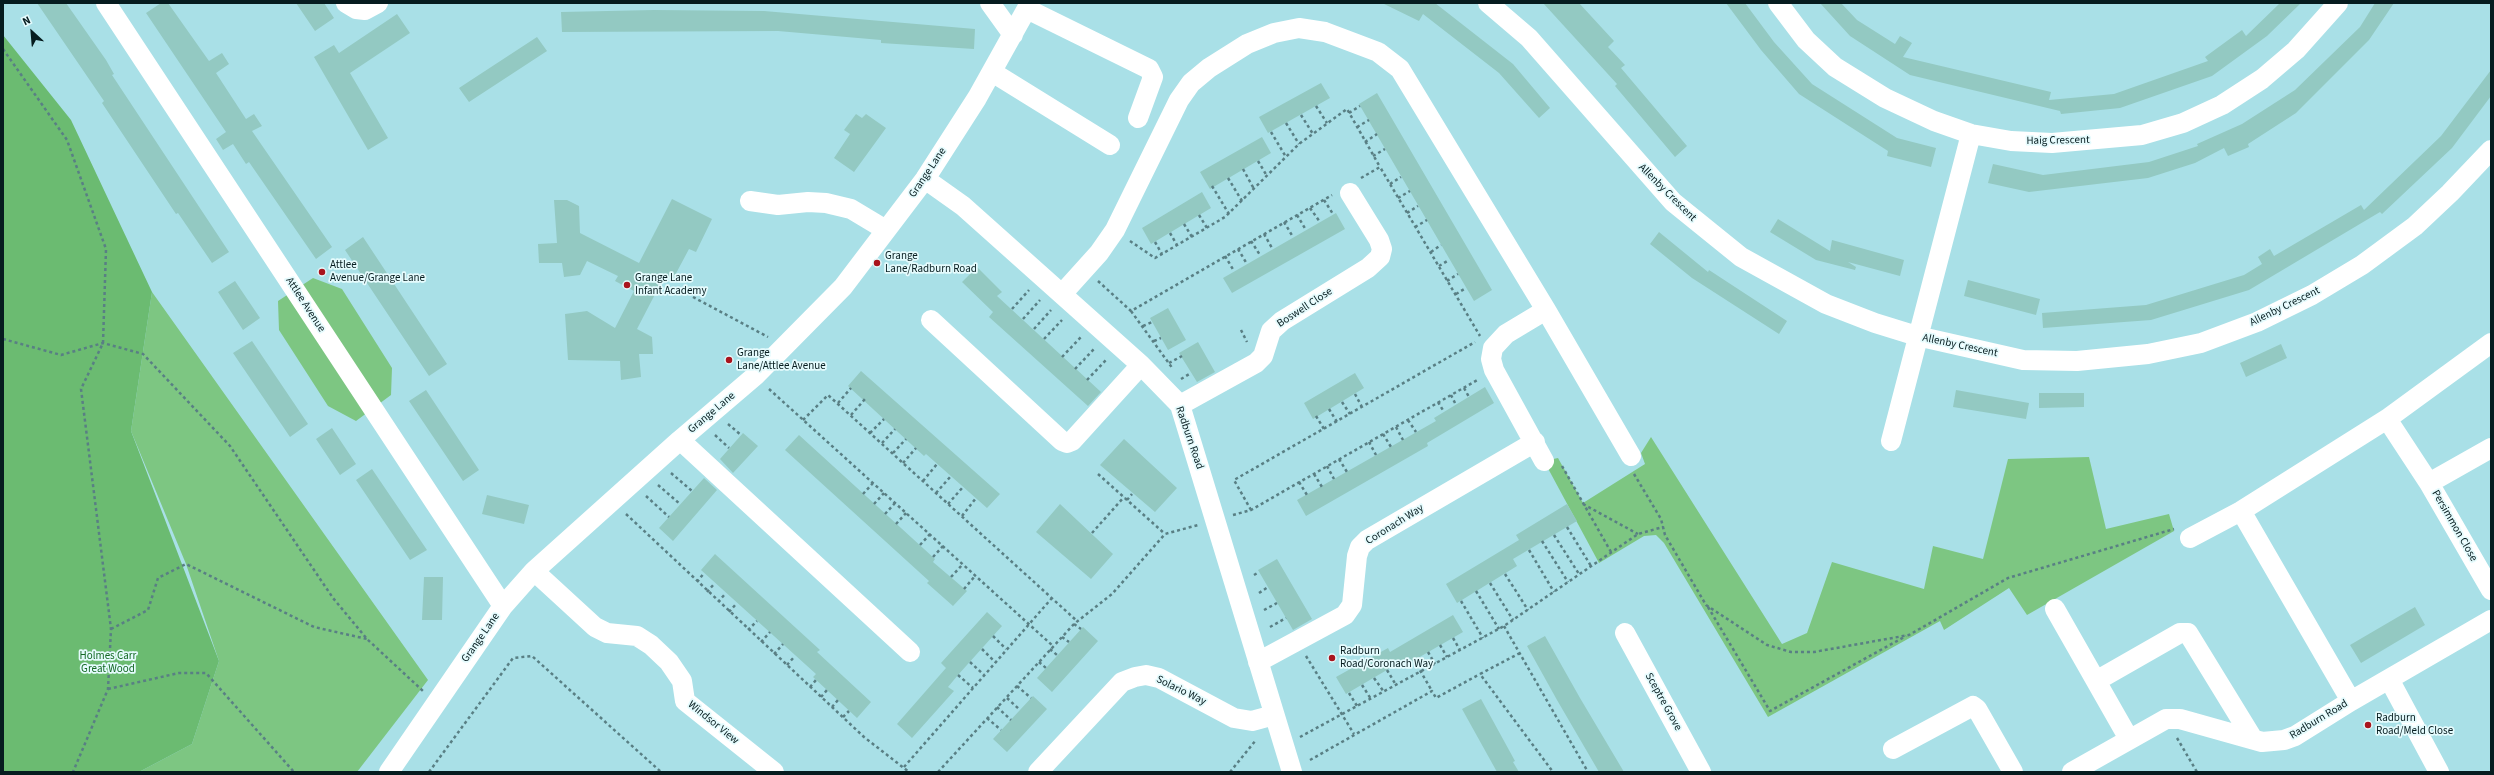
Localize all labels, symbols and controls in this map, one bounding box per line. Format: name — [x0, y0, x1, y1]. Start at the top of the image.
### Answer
north arrow — [12, 12, 52, 52]
text: N — [20, 12, 33, 29]
street label: Haig Crescent — [2026, 134, 2090, 148]
street label: Grange Lane — [907, 146, 949, 200]
street label: Allenby Crescent — [1635, 161, 1699, 225]
place label: Grange Lane/Radburn Road — [885, 250, 977, 276]
marker: Grange Lane/Radburn Road — [872, 258, 882, 268]
place label: Attlee Avenue/Grange Lane — [330, 259, 425, 285]
marker: Attlee Avenue/Grange Lane — [317, 267, 327, 277]
place label: Grange Lane Infant Academy — [635, 272, 707, 298]
street label: Attlee Avenue — [282, 275, 328, 335]
marker: Grange Lane Infant Academy — [622, 280, 632, 290]
street label: Allenby Crescent — [2248, 284, 2322, 330]
street label: Boswell Close — [1275, 285, 1335, 331]
street label: Allenby Crescent — [1921, 332, 1999, 360]
place label: Grange Lane/Attlee Avenue — [737, 347, 826, 373]
marker: Grange Lane/Attlee Avenue — [724, 355, 734, 365]
street label: Grange Lane — [686, 390, 738, 436]
street label: Radburn Road — [1172, 405, 1206, 471]
street label: Persimmon Close — [2428, 488, 2480, 564]
street label: Coronach Way — [1364, 502, 1426, 548]
street label: Grange Lane — [459, 611, 503, 665]
place label: Radburn Road/Coronach Way — [1340, 645, 1433, 671]
park label: Holmes Carr Great Wood — [80, 650, 136, 676]
marker: Radburn Road/Coronach Way — [1327, 653, 1337, 663]
street label: Sceptre Grove — [1642, 671, 1684, 733]
street label: Solario Way — [1154, 673, 1208, 709]
street label: Radburn Road — [2287, 697, 2351, 743]
street label: Windsor View — [685, 698, 741, 748]
place label: Radburn Road/Meld Close — [2376, 712, 2453, 738]
marker: Radburn Road/Meld Close — [2363, 720, 2373, 730]

